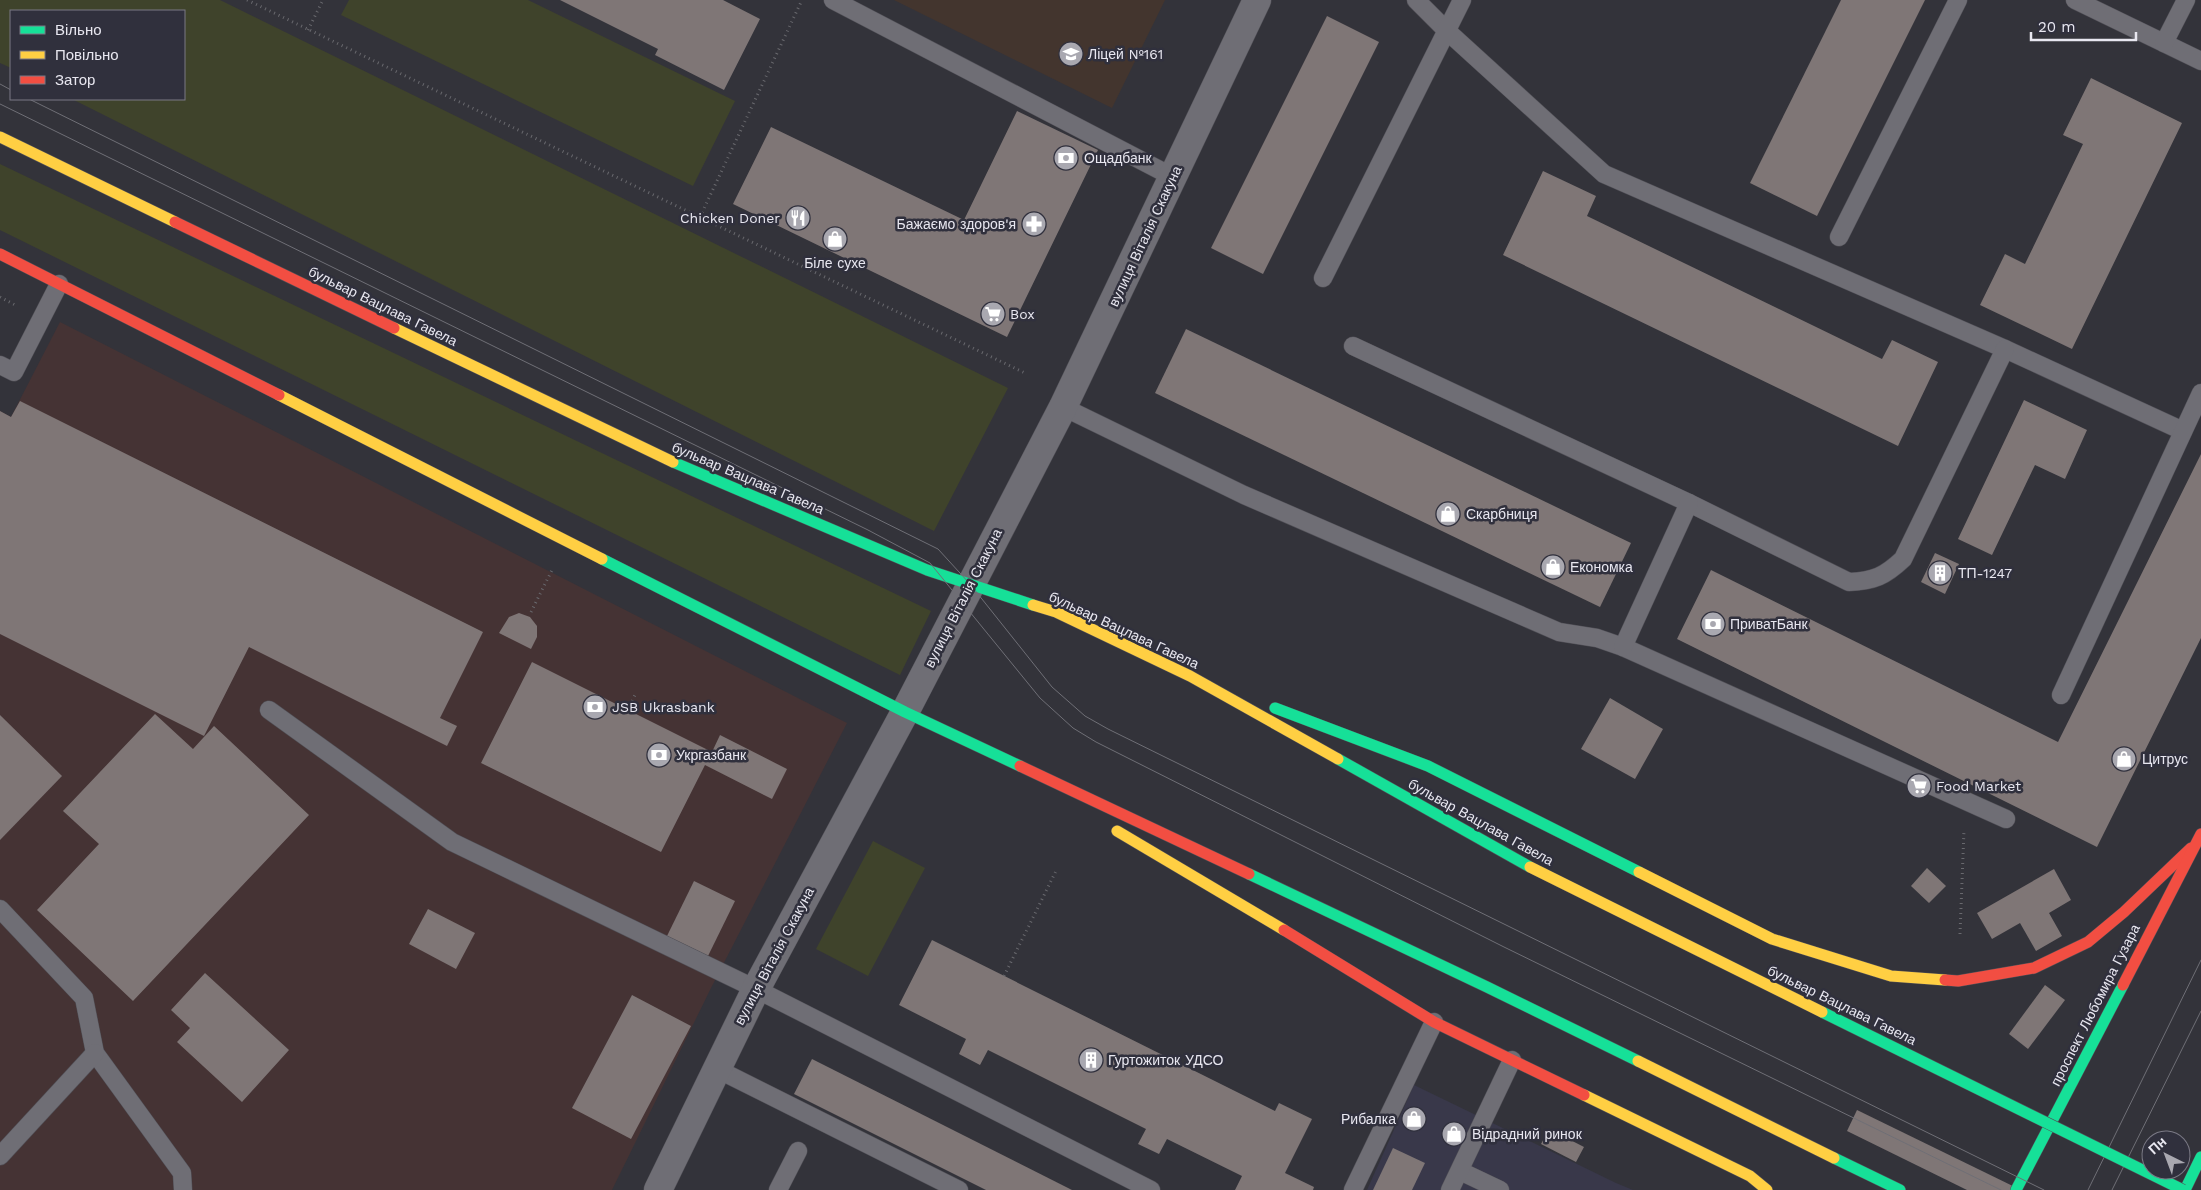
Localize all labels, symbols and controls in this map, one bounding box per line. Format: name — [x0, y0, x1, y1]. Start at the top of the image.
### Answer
legend — [10, 10, 185, 100]
scale bar — [2031, 10, 2136, 42]
text: 20 m — [2038, 18, 2076, 36]
text: Вільно — [55, 21, 102, 39]
school or university icon: Ліцей №161 — [1058, 41, 1084, 67]
text: Повільно — [55, 46, 119, 64]
place label: Ліцей №161 — [1088, 46, 1163, 62]
text: Затор — [55, 71, 95, 89]
bank icon: Ощадбанк — [1053, 145, 1079, 171]
place label: Ощадбанк — [1084, 150, 1153, 166]
street label: вулиця Віталія Скакуна — [1105, 163, 1185, 309]
restaurant icon: Chicken Doner — [785, 205, 811, 231]
place label: Chicken Doner — [680, 210, 780, 226]
pharmacy icon: Бажаємо здоров'я — [1021, 211, 1047, 237]
place label: Бажаємо здоров'я — [897, 216, 1016, 232]
shop icon: Біле сухе — [822, 226, 848, 252]
place label: Біле сухе — [804, 255, 866, 271]
street label: бульвар Вацлава Гавела — [306, 263, 460, 349]
supermarket icon: Box — [980, 301, 1006, 327]
place label: Box — [1010, 306, 1035, 322]
street label: бульвар Вацлава Гавела — [670, 439, 827, 517]
shop icon: Скарбниця — [1435, 501, 1461, 527]
place label: Скарбниця — [1466, 506, 1537, 522]
street label: вулиця Віталія Скакуна — [921, 526, 1005, 670]
shop icon: Економка — [1540, 554, 1566, 580]
place label: Економка — [1570, 559, 1633, 575]
building icon: ТП-1247 — [1927, 560, 1953, 586]
place label: ТП-1247 — [1958, 565, 2012, 581]
street label: бульвар Вацлава Гавела — [1046, 588, 1202, 672]
bank icon: ПриватБанк — [1700, 611, 1726, 637]
place label: ПриватБанк — [1730, 616, 1809, 632]
bank icon: JSB Ukrasbank — [582, 694, 608, 720]
place label: JSB Ukrasbank — [612, 699, 715, 715]
bank icon: Укргазбанк — [646, 742, 672, 768]
shop icon: Цитрус — [2111, 746, 2137, 772]
place label: Укргазбанк — [676, 747, 747, 763]
place label: Цитрус — [2142, 751, 2188, 767]
supermarket icon: Food Market — [1906, 773, 1932, 799]
street label: бульвар Вацлава Гавела — [1406, 775, 1557, 869]
place label: Food Market — [1936, 778, 2021, 794]
street label: вулиця Віталія Скакуна — [731, 884, 817, 1028]
street label: проспект Любомира Гузара — [2047, 921, 2143, 1089]
street label: бульвар Вацлава Гавела — [1765, 962, 1919, 1048]
building icon: Гуртожиток УДСО — [1078, 1047, 1104, 1073]
place label: Гуртожиток УДСО — [1108, 1052, 1224, 1068]
shop icon: Рибалка — [1401, 1106, 1427, 1132]
place label: Рибалка — [1341, 1111, 1396, 1127]
shop icon: Відрадний ринок — [1441, 1121, 1467, 1147]
place label: Відрадний ринок — [1472, 1126, 1583, 1142]
north arrow — [2141, 1130, 2191, 1180]
text: Пн — [2145, 1133, 2170, 1157]

